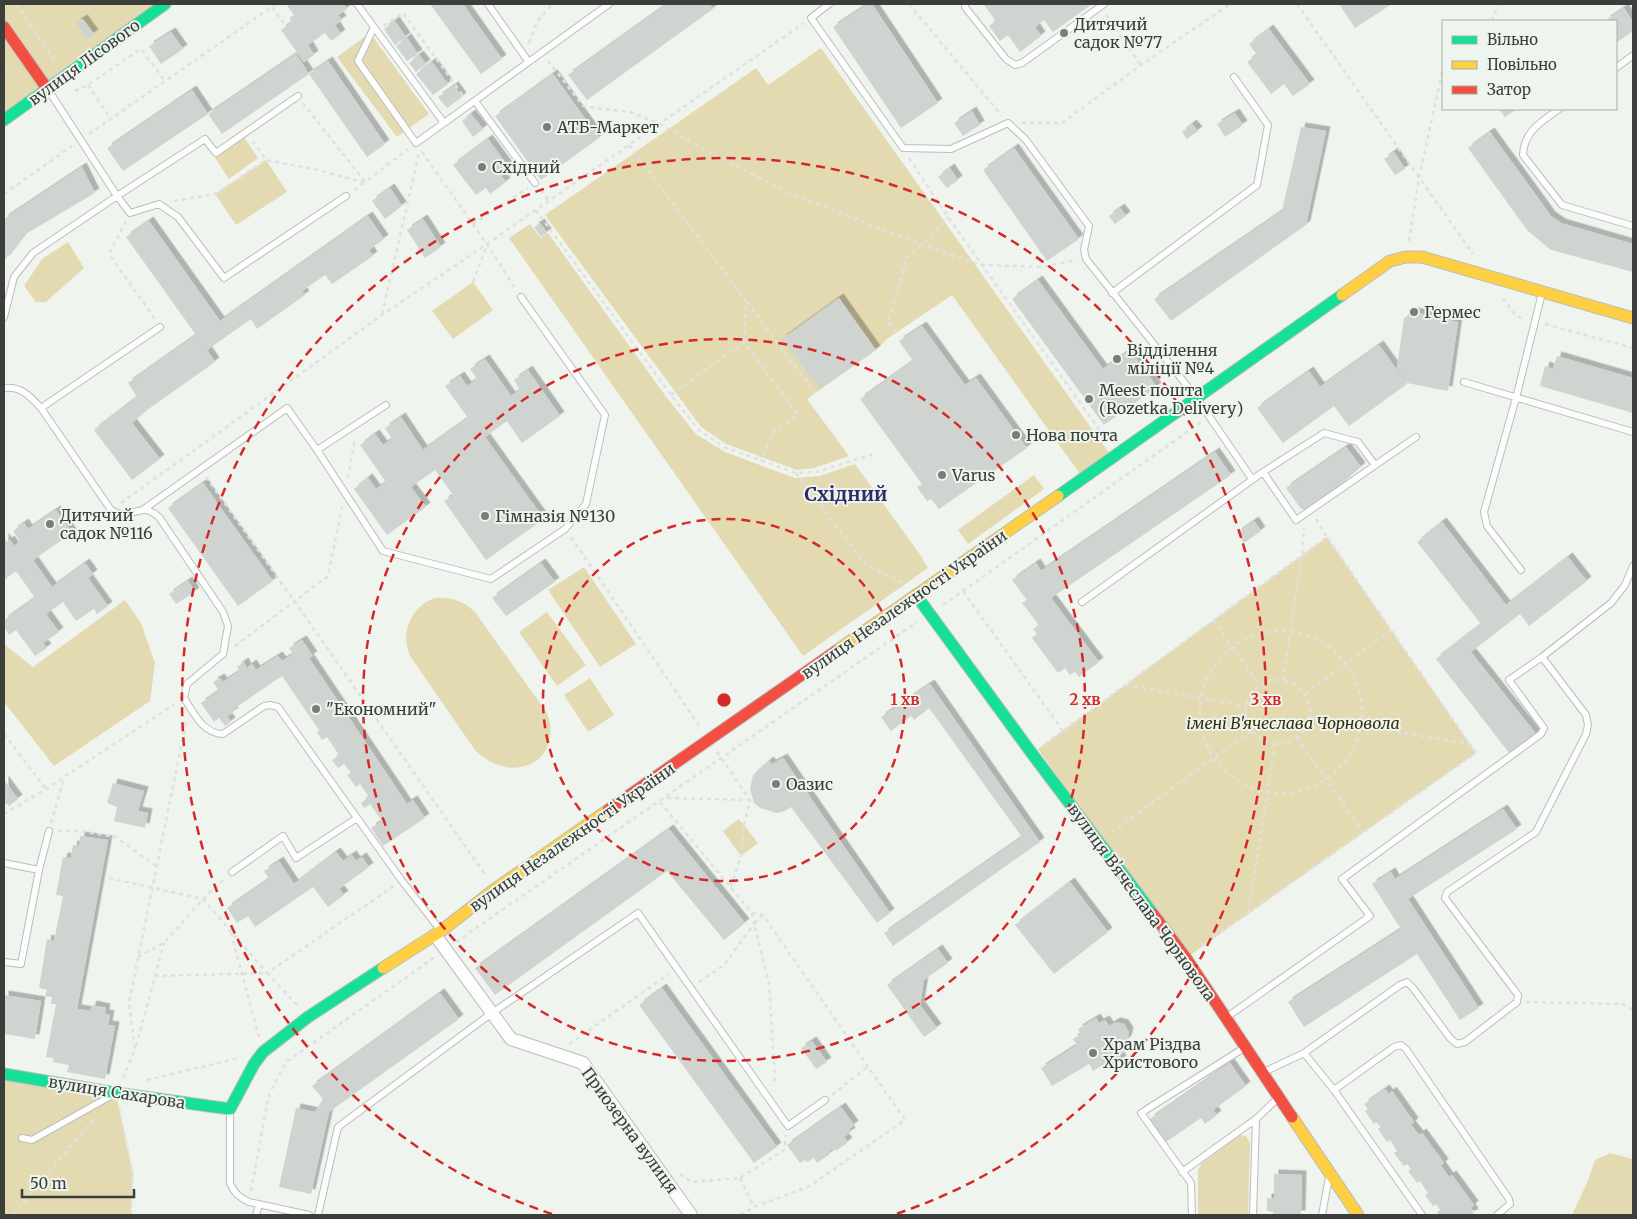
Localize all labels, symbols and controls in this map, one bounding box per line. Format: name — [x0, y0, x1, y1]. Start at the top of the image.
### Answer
place label: Дитячий садок №77 — [1074, 14, 1162, 52]
street label: вулиця Лісового — [24, 15, 144, 109]
legend — [1442, 20, 1617, 110]
marker: Дитячий садок №77 — [1058, 27, 1070, 39]
text: Вільно — [1487, 30, 1538, 49]
text: Повільно — [1487, 55, 1557, 74]
text: Затор — [1487, 80, 1531, 99]
place label: АТБ-Маркет — [556, 117, 659, 137]
marker: АТБ-Маркет — [541, 121, 553, 133]
place label: Східний — [492, 157, 560, 177]
marker: Східний — [476, 161, 488, 173]
place label: Гермес — [1424, 302, 1481, 322]
marker: Гермес — [1408, 306, 1420, 318]
place label: Відділення міліції №4 — [1127, 340, 1218, 378]
marker: Відділення міліції №4 — [1111, 353, 1123, 365]
place label: Meest пошта (Rozetka Delivery) — [1099, 380, 1243, 418]
marker: Meest пошта (Rozetka Delivery) — [1083, 393, 1095, 405]
place label: Нова почта — [1026, 425, 1118, 445]
marker: Нова почта — [1010, 429, 1022, 441]
place label: Varus — [951, 465, 996, 485]
marker: Varus — [936, 469, 948, 481]
district label: Східний — [805, 482, 887, 506]
place label: Дитячий садок №116 — [60, 505, 153, 543]
place label: Гімназія №130 — [495, 506, 615, 526]
marker: Гімназія №130 — [479, 510, 491, 522]
marker: Дитячий садок №116 — [44, 518, 56, 530]
street label: вулиця Незалежності України — [797, 525, 1011, 683]
text: 1 хв — [890, 690, 920, 709]
text: 2 хв — [1070, 690, 1100, 709]
text: 3 хв — [1251, 690, 1281, 709]
centre of rings — [715, 691, 733, 709]
place label: "Економний" — [326, 699, 436, 719]
marker: "Економний" — [310, 703, 322, 715]
park label: імені В'ячеслава Чорновола — [1186, 713, 1400, 733]
street label: вулиця Незалежності України — [465, 758, 679, 916]
place label: Оазис — [786, 774, 833, 794]
marker: Оазис — [770, 778, 782, 790]
street label: вулиця Вʼячеслава Чорновола — [1064, 800, 1221, 1005]
place label: Храм Різдва Христового — [1103, 1034, 1201, 1072]
marker: Храм Різдва Христового — [1087, 1047, 1099, 1059]
street label: Приозерна вулиця — [578, 1063, 682, 1197]
street label: вулиця Сахарова — [47, 1071, 187, 1113]
scale bar — [22, 1166, 135, 1198]
text: 50 m — [30, 1174, 67, 1193]

